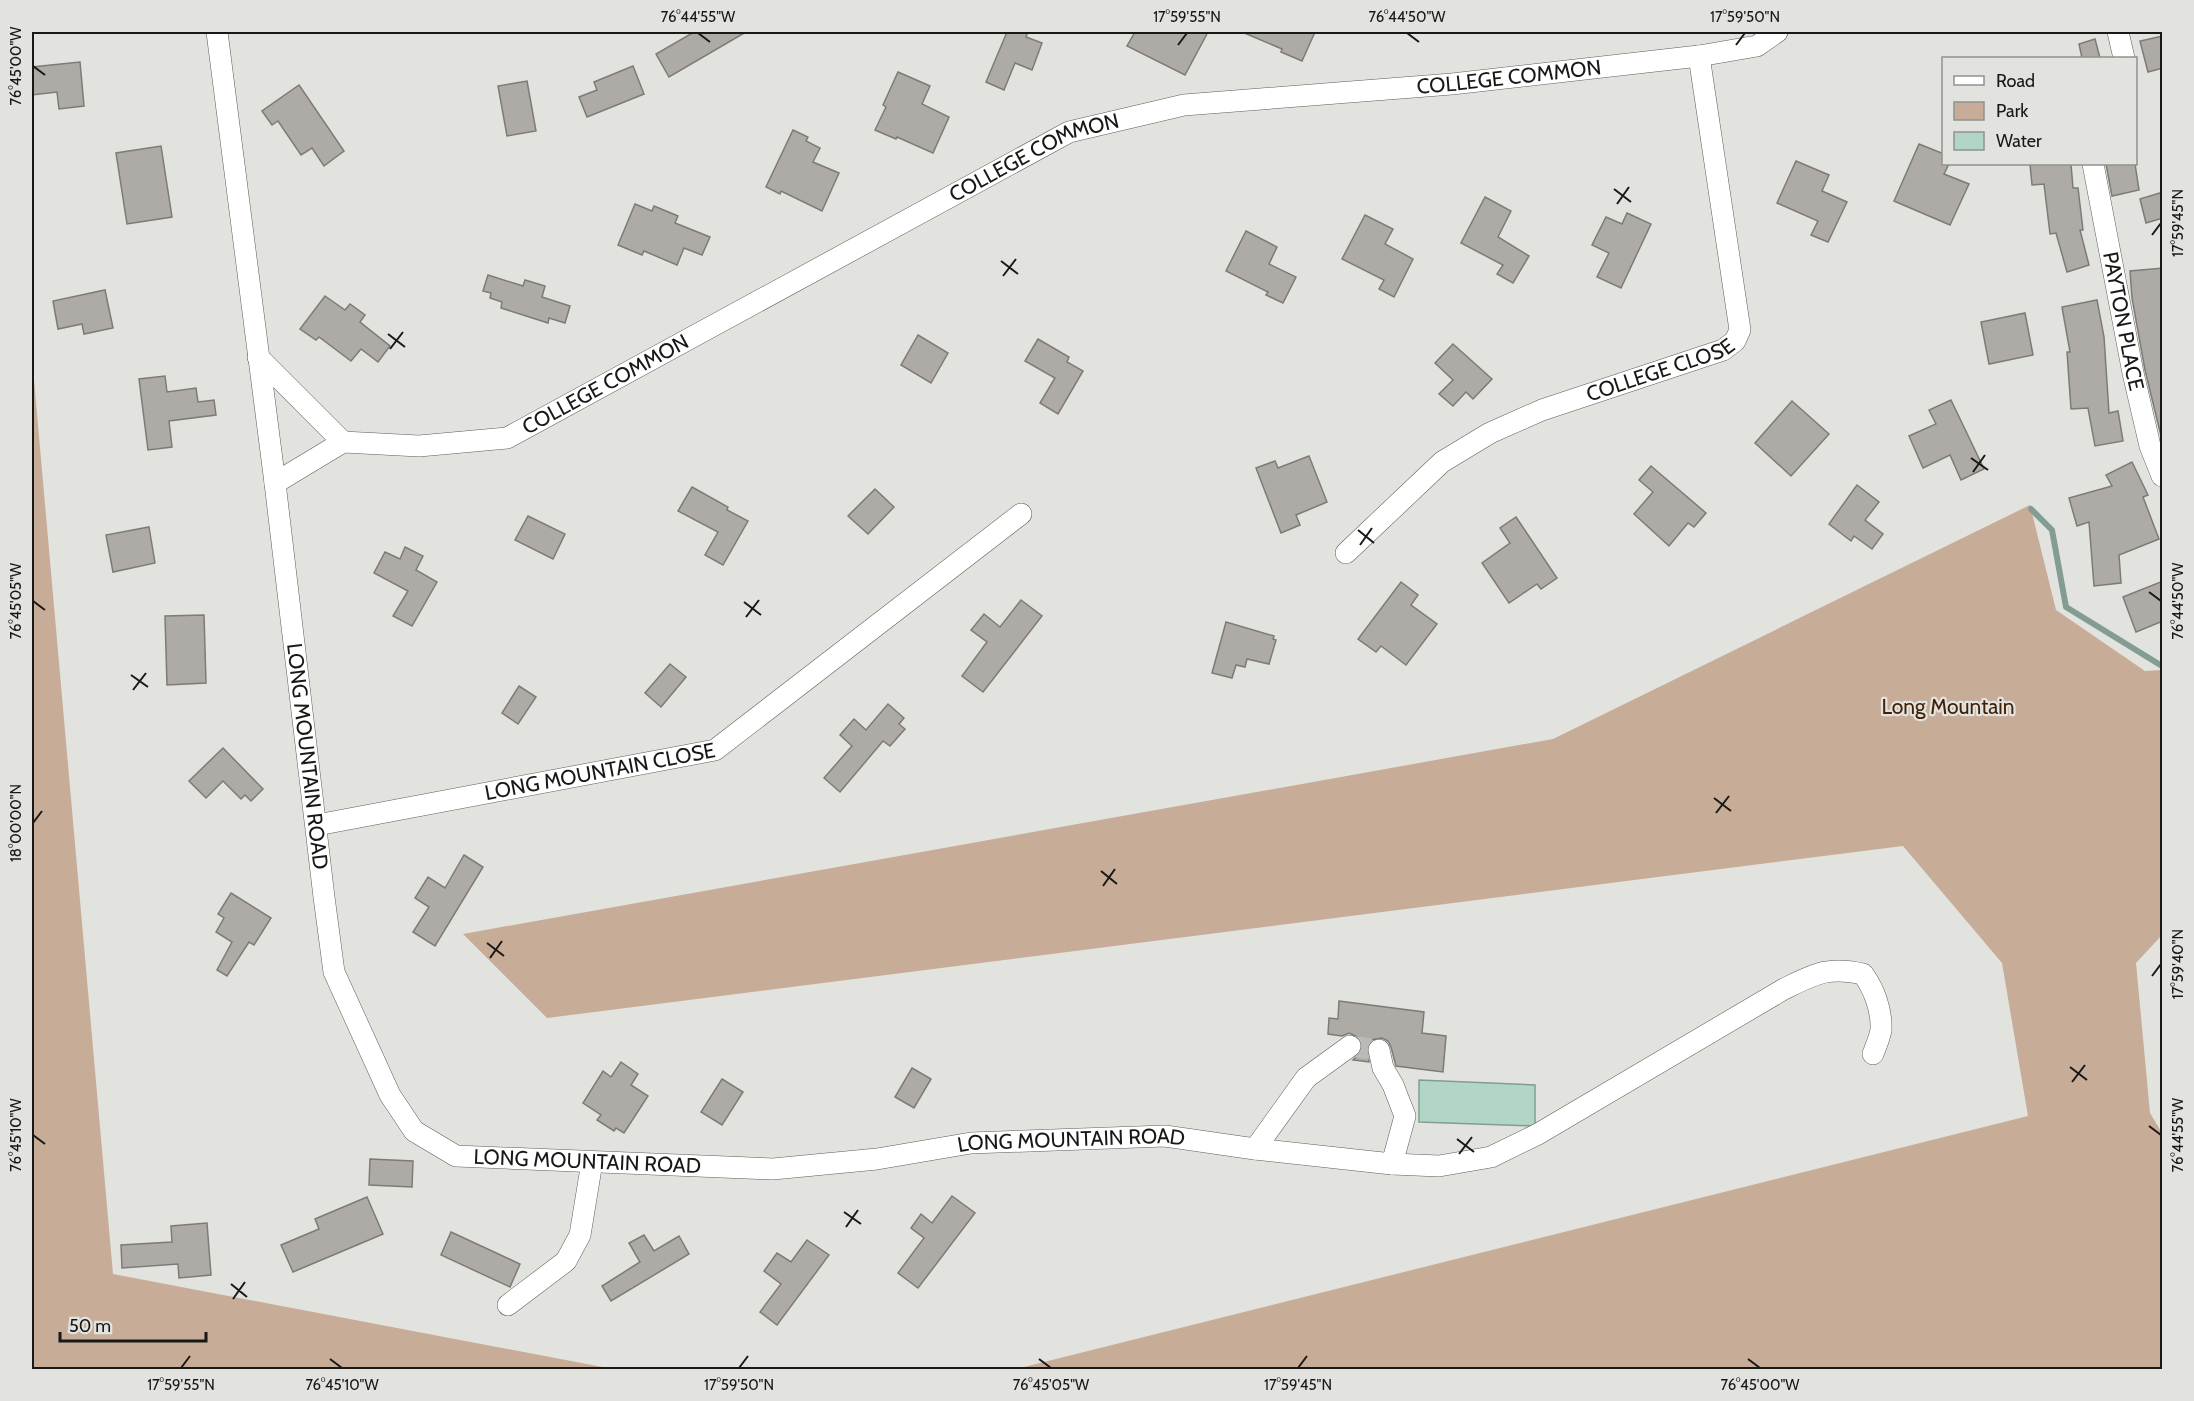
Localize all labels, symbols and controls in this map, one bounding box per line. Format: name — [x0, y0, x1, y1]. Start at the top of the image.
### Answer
text: 76°44'55"W — [661, 8, 736, 26]
text: 17°59'55"N — [1153, 8, 1221, 26]
text: 76°44'50"W — [1369, 8, 1446, 26]
text: 17°59'50"N — [1710, 8, 1780, 26]
text: 76°45'00"W — [7, 26, 25, 105]
street label: COLLEGE COMMON — [1416, 54, 1602, 99]
legend — [1942, 57, 2137, 165]
text: Road — [1996, 70, 2035, 92]
text: Park — [1996, 100, 2029, 122]
street label: COLLEGE COMMON — [945, 108, 1121, 207]
text: Water — [1996, 130, 2042, 152]
text: 17°59'45"N — [2169, 189, 2187, 257]
street label: PAYTON PLACE — [2098, 249, 2150, 393]
street label: COLLEGE COMMON — [518, 329, 693, 439]
street label: COLLEGE CLOSE — [1583, 333, 1739, 406]
text: 76°45'05"W — [7, 562, 25, 639]
text: 76°44'50"W — [2169, 562, 2187, 639]
street label: LONG MOUNTAIN ROAD — [282, 642, 334, 871]
park label: Long Mountain — [1881, 694, 2015, 719]
street label: LONG MOUNTAIN CLOSE — [483, 737, 717, 805]
text: 18°00'00"N — [7, 784, 25, 862]
text: 17°59'40"N — [2169, 929, 2187, 999]
text: 76°44'55"W — [2169, 1097, 2187, 1172]
text: 76°45'10"W — [7, 1098, 25, 1172]
street label: LONG MOUNTAIN ROAD — [955, 1123, 1187, 1157]
street label: LONG MOUNTAIN ROAD — [473, 1144, 702, 1178]
scale bar — [60, 1305, 206, 1343]
text: 50 m — [69, 1315, 111, 1337]
text: 17°59'55"N — [147, 1376, 215, 1394]
text: 76°45'10"W — [305, 1376, 379, 1394]
text: 17°59'50"N — [704, 1376, 774, 1394]
text: 76°45'05"W — [1013, 1376, 1090, 1394]
text: 17°59'45"N — [1264, 1376, 1332, 1394]
text: 76°45'00"W — [1721, 1376, 1800, 1394]

